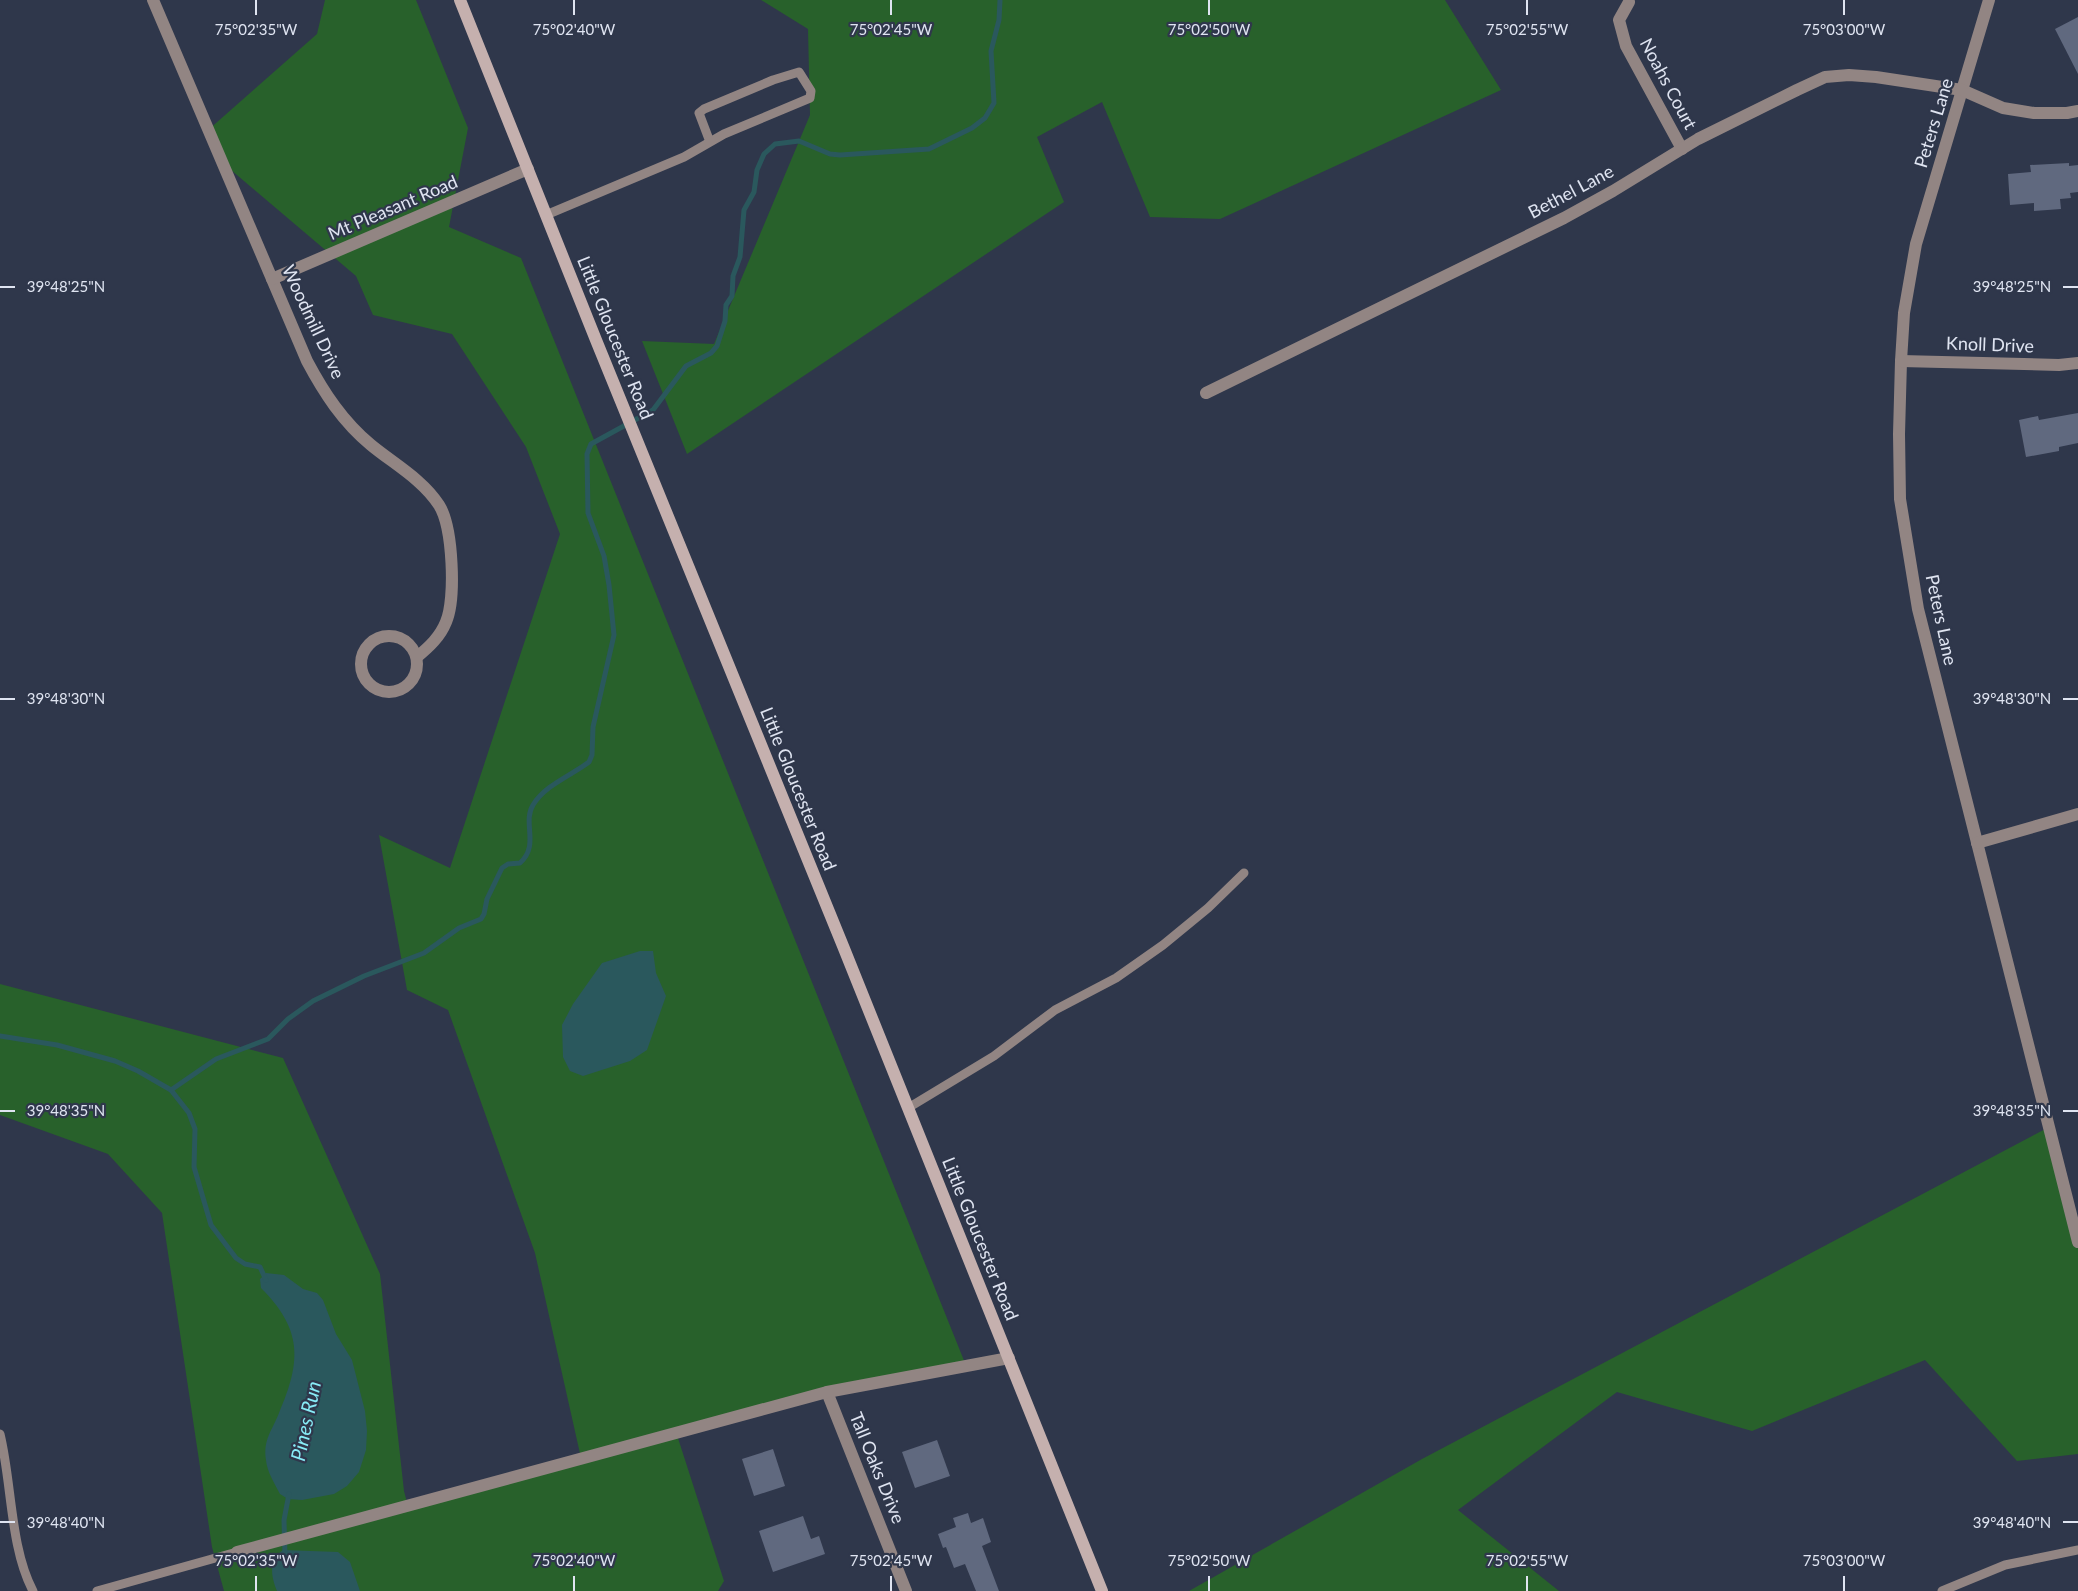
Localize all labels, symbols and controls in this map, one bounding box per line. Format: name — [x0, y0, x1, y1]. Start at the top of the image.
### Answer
text: 75°02'35"W — [215, 20, 298, 38]
text: 75°02'40"W — [533, 20, 616, 38]
text: 75°02'45"W — [850, 20, 933, 38]
text: 75°02'50"W — [1168, 20, 1251, 38]
text: 75°02'55"W — [1486, 20, 1569, 38]
text: 75°03'00"W — [1803, 20, 1886, 38]
street label: Noahs Court — [1636, 34, 1702, 133]
street label: Peters Lane — [1909, 75, 1957, 170]
street label: Bethel Lane — [1524, 159, 1617, 223]
street label: Mt Pleasant Road — [325, 170, 461, 244]
street label: Little Gloucester Road — [573, 253, 659, 422]
street label: Woodmill Drive — [278, 261, 350, 382]
text: 39°48'25"N — [27, 277, 105, 295]
text: 39°48'25"N — [1973, 277, 2051, 295]
street label: Knoll Drive — [1946, 331, 2034, 357]
street label: Peters Lane — [1922, 572, 1962, 667]
text: 39°48'30"N — [27, 689, 105, 707]
text: 39°48'30"N — [1973, 689, 2051, 707]
street label: Little Gloucester Road — [756, 704, 842, 873]
text: 39°48'35"N — [27, 1101, 105, 1119]
text: 39°48'35"N — [1973, 1101, 2051, 1119]
street label: Little Gloucester Road — [938, 1154, 1024, 1323]
water label: Pines Run — [285, 1379, 325, 1463]
street label: Tall Oaks Drive — [846, 1409, 910, 1527]
text: 39°48'40"N — [27, 1513, 105, 1531]
text: 39°48'40"N — [1973, 1513, 2051, 1531]
text: 75°02'35"W — [215, 1551, 298, 1569]
text: 75°02'40"W — [533, 1551, 616, 1569]
text: 75°02'45"W — [850, 1551, 933, 1569]
text: 75°02'50"W — [1168, 1551, 1251, 1569]
text: 75°02'55"W — [1486, 1551, 1569, 1569]
text: 75°03'00"W — [1803, 1551, 1886, 1569]

